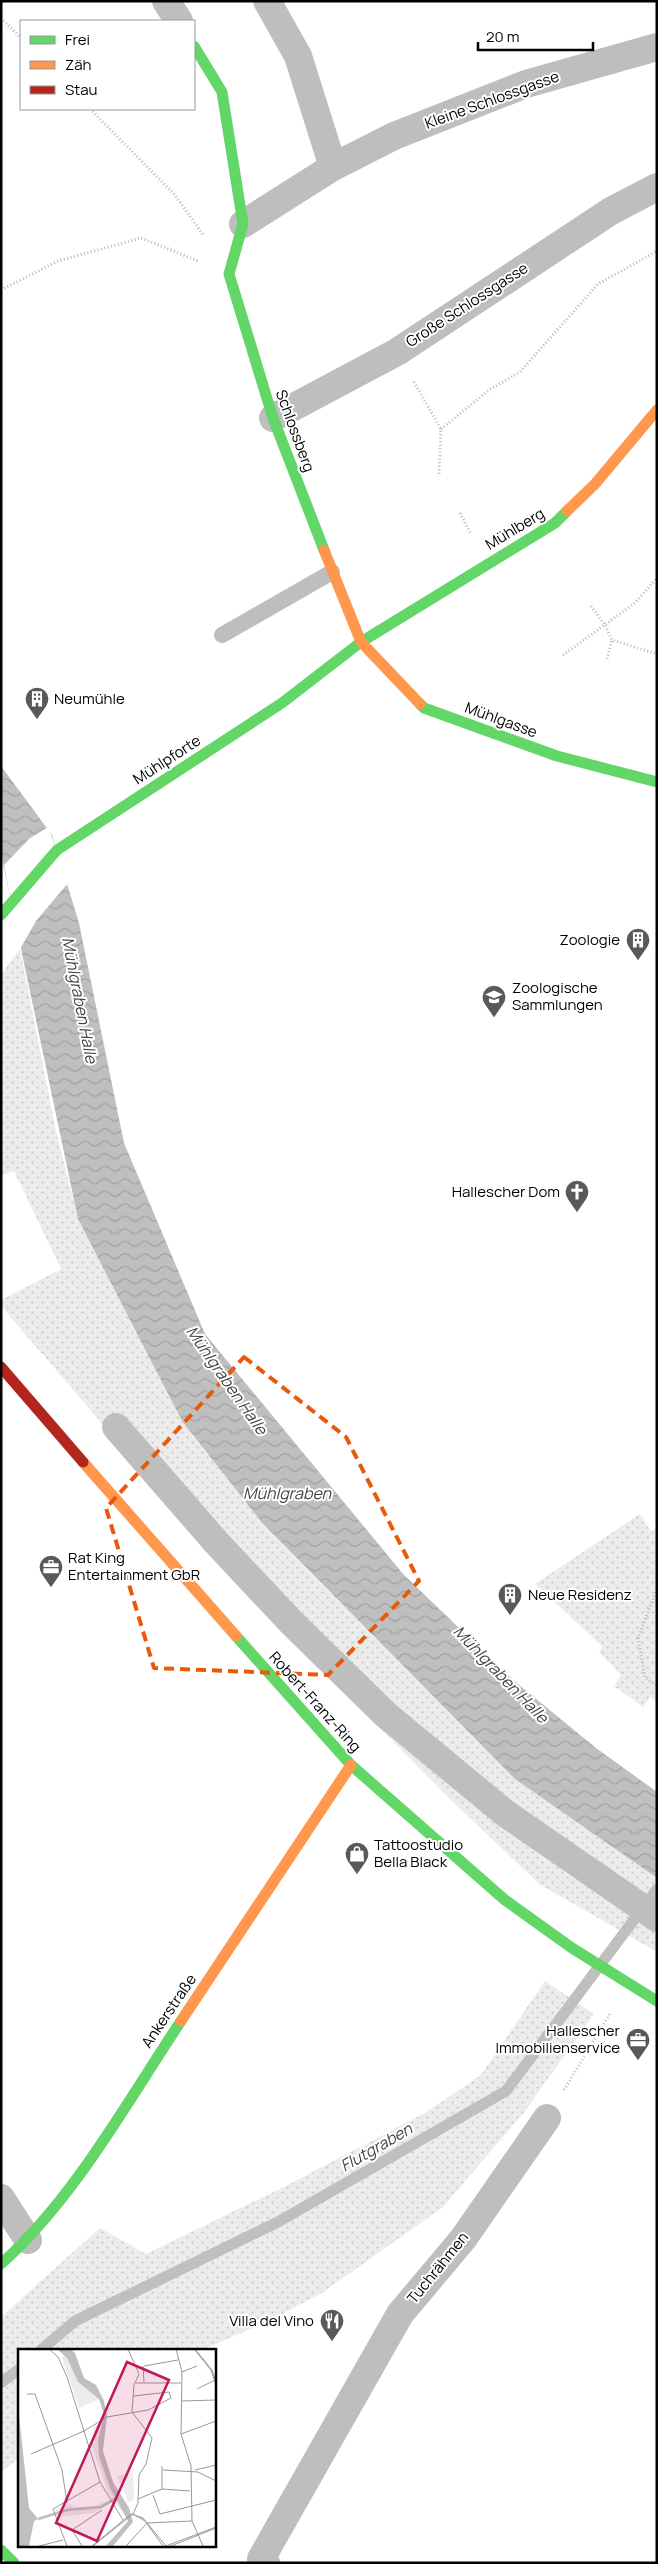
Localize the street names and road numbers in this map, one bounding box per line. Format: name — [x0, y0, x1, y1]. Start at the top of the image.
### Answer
street label: Kleine Schlossgasse — [422, 65, 562, 134]
street label: Große Schlossgasse — [402, 257, 532, 352]
street label: Schlossberg — [271, 387, 320, 475]
street label: Mühlberg — [481, 503, 548, 554]
street label: Mühlgasse — [462, 697, 541, 742]
street label: Mühlpforte — [129, 730, 205, 789]
street label: Robert-Franz-Ring — [265, 1647, 366, 1756]
street label: Ankerstraße — [136, 1970, 201, 2052]
street label: Tuchrähmen — [402, 2227, 473, 2308]

